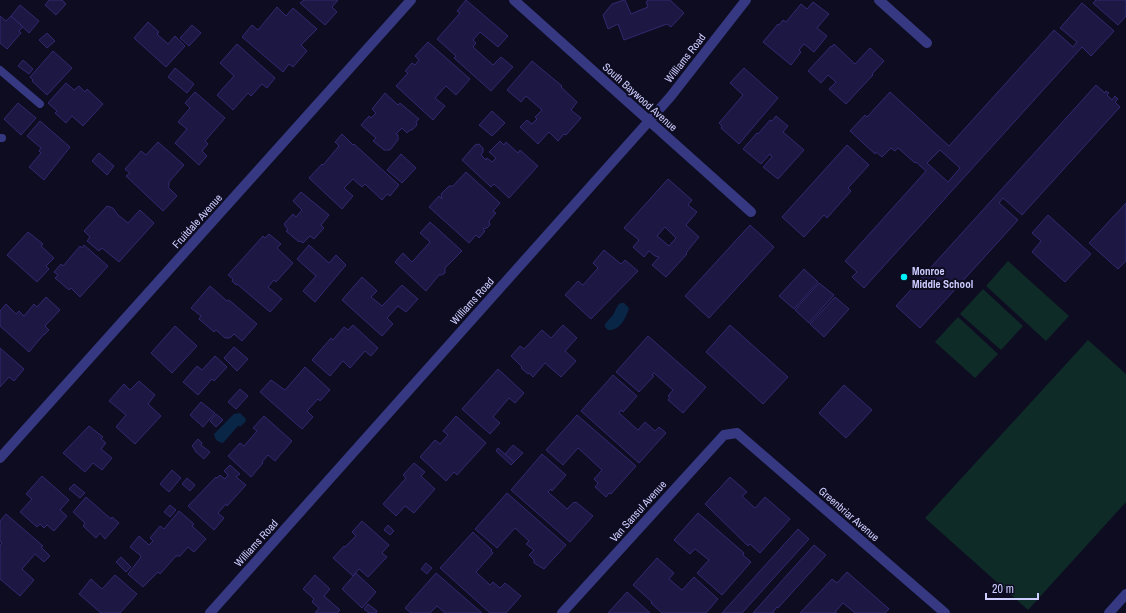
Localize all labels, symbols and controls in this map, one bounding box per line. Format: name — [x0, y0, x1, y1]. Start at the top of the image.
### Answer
street label: Williams Road — [661, 31, 709, 85]
street label: South Baywood Avenue — [600, 60, 680, 134]
street label: Fruitdale Avenue — [169, 191, 225, 251]
place label: Monroe Middle School — [912, 264, 973, 291]
marker: Monroe Middle School — [899, 272, 909, 282]
street label: Williams Road — [447, 275, 497, 327]
street label: Van Sansul Avenue — [607, 477, 669, 545]
street label: Greenbriar Avenue — [816, 484, 882, 544]
street label: Williams Road — [231, 517, 281, 569]
scale bar — [986, 575, 1038, 601]
text: 20 m — [992, 581, 1014, 597]

